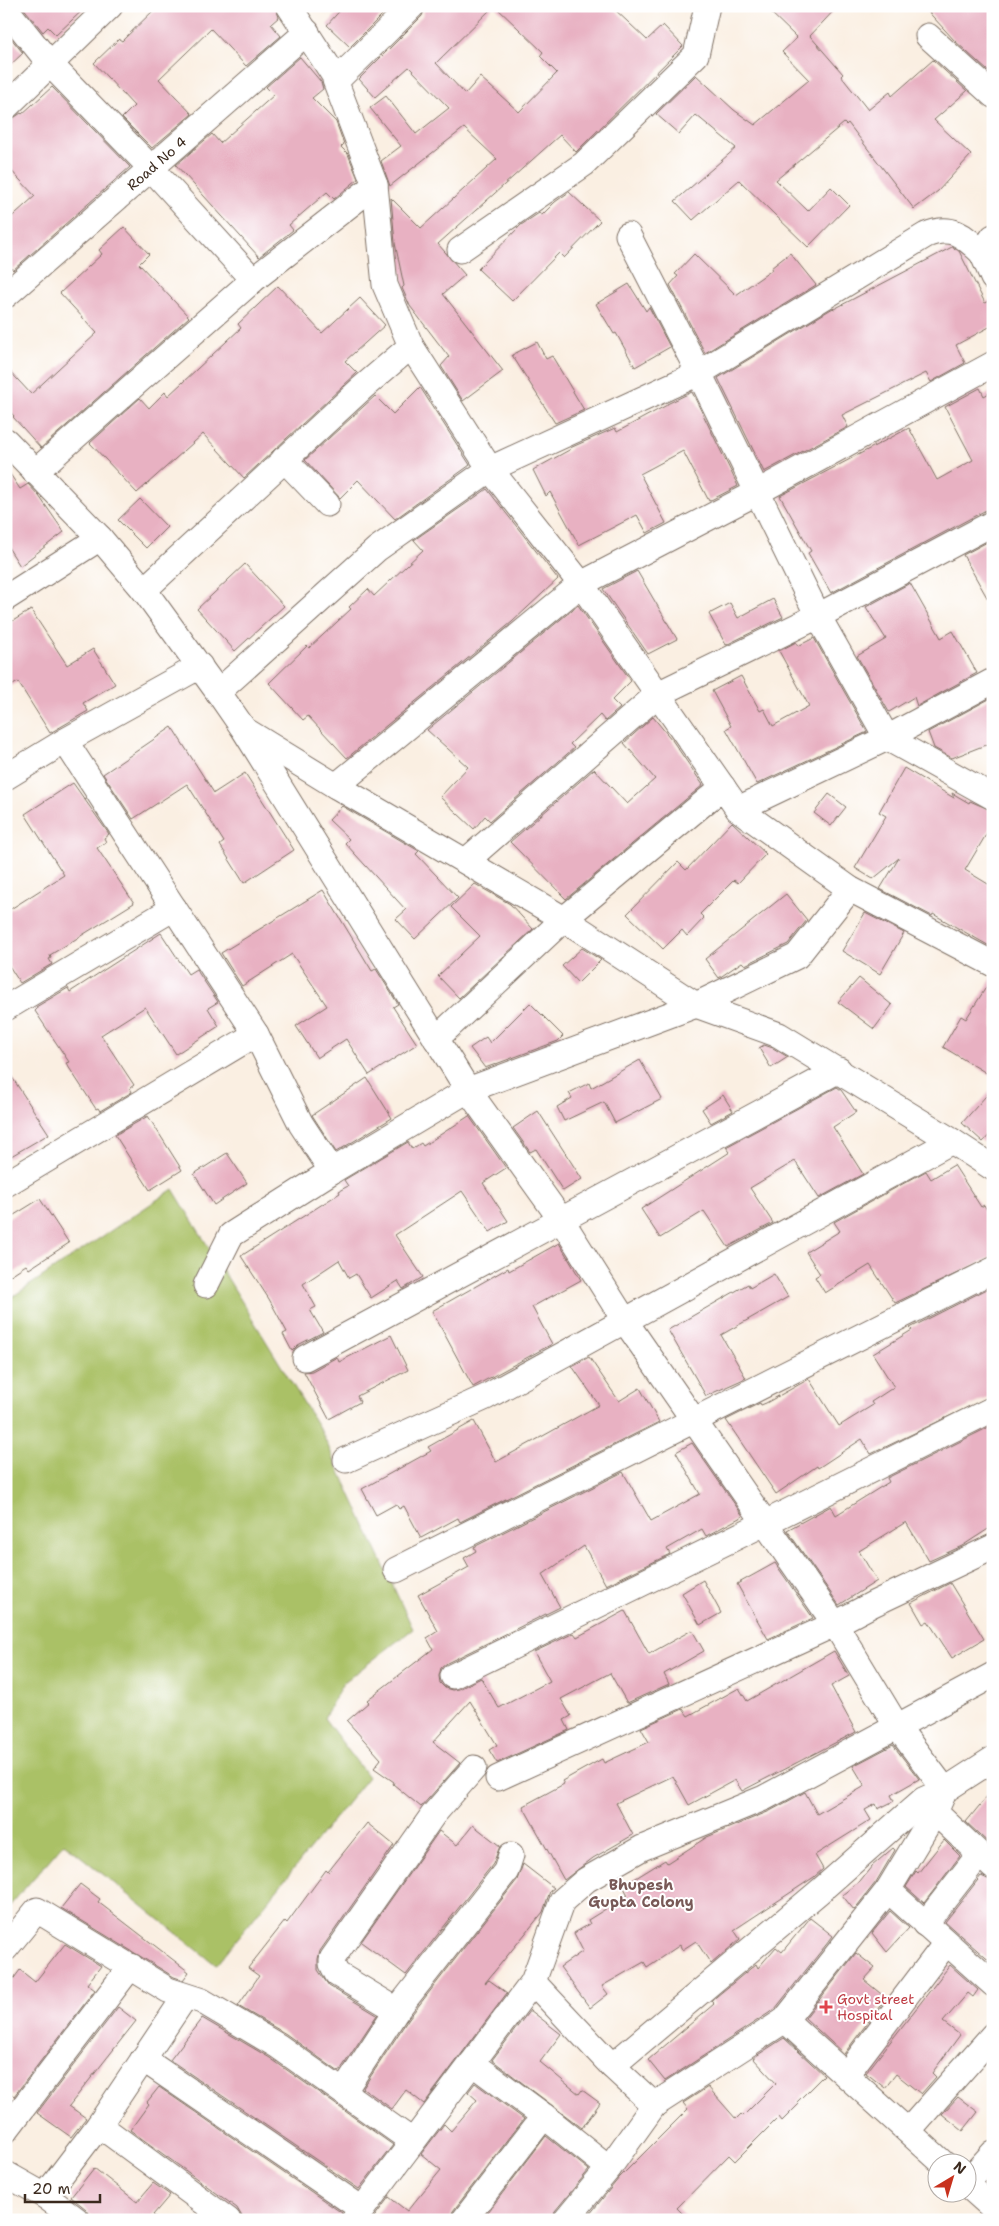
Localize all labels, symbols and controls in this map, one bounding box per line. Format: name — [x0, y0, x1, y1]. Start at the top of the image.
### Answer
street label: Road No 4 — [123, 132, 190, 194]
district label: Bhupesh Gupta Colony — [588, 1875, 694, 1912]
place label: Govt street Hospital — [837, 1990, 914, 2024]
marker: Govt street Hospital — [819, 2000, 833, 2014]
north arrow — [926, 2154, 976, 2204]
text: N — [950, 2157, 970, 2178]
scale bar — [25, 2171, 100, 2203]
text: 20 m — [32, 2179, 71, 2199]

